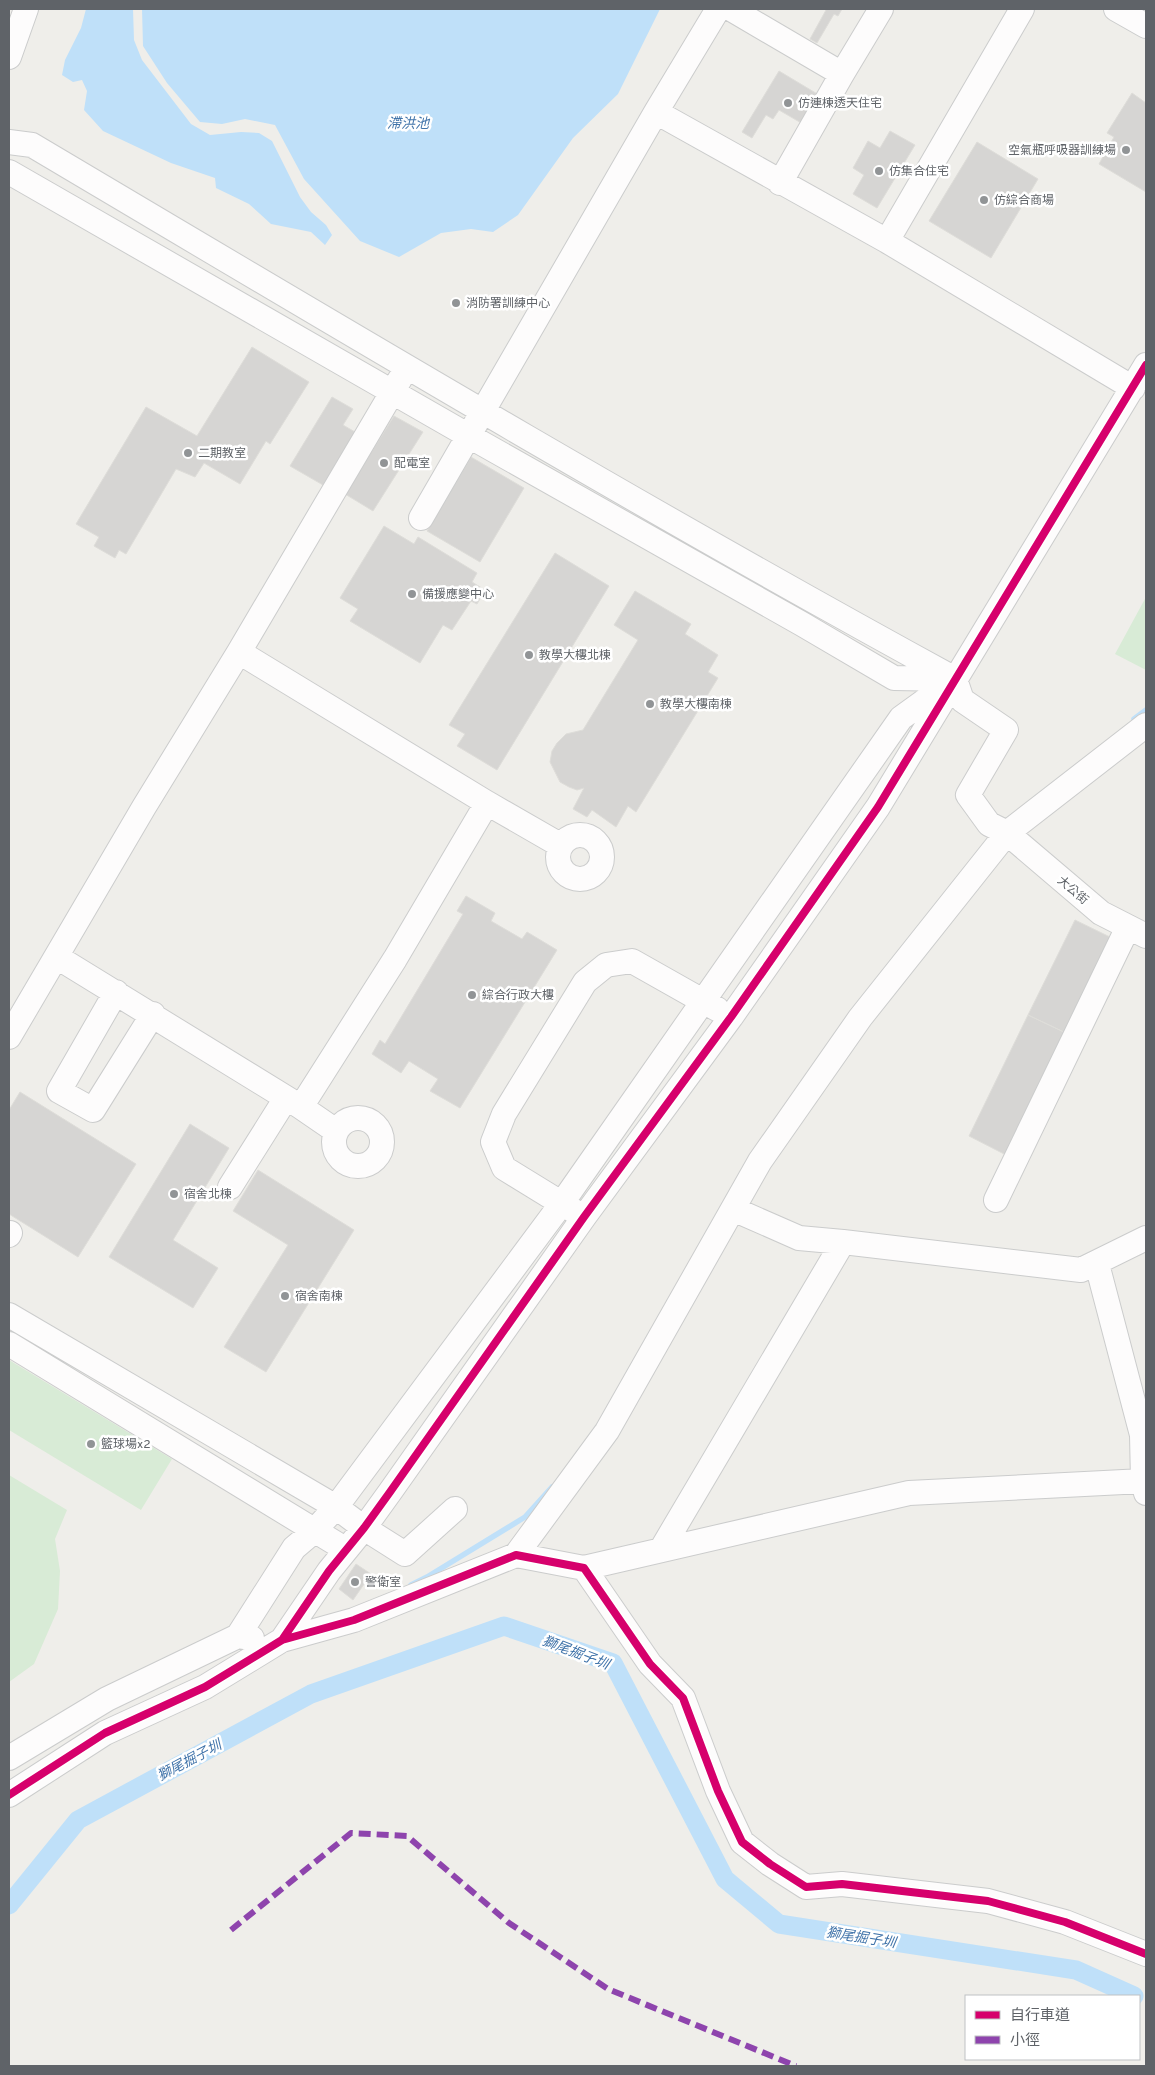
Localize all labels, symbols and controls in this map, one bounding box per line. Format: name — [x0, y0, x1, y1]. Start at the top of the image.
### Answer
place label: 仿連棟透天住宅 — [798, 96, 882, 112]
marker: 仿連棟透天住宅 — [782, 97, 794, 109]
water label: 滯洪池 — [387, 116, 431, 133]
place label: 空氣瓶呼吸器訓練場 — [1008, 143, 1116, 159]
marker: 空氣瓶呼吸器訓練場 — [1120, 144, 1132, 156]
place label: 仿集合住宅 — [889, 164, 949, 180]
marker: 仿集合住宅 — [873, 165, 885, 177]
place label: 仿綜合商場 — [994, 193, 1054, 209]
marker: 仿綜合商場 — [978, 194, 990, 206]
place label: 消防署訓練中心 — [466, 296, 550, 312]
marker: 消防署訓練中心 — [450, 297, 462, 309]
place label: 二期教室 — [198, 446, 246, 462]
marker: 二期教室 — [182, 447, 194, 459]
place label: 配電室 — [394, 456, 430, 472]
marker: 配電室 — [378, 457, 390, 469]
place label: 備援應變中心 — [422, 587, 494, 603]
marker: 備援應變中心 — [406, 588, 418, 600]
place label: 教學大樓北棟 — [539, 648, 611, 664]
marker: 教學大樓北棟 — [523, 649, 535, 661]
place label: 教學大樓南棟 — [660, 697, 732, 713]
marker: 教學大樓南棟 — [644, 698, 656, 710]
street label: 大公街 — [1053, 873, 1091, 908]
place label: 綜合行政大樓 — [482, 988, 554, 1004]
marker: 綜合行政大樓 — [466, 989, 478, 1001]
place label: 宿舍北棟 — [184, 1187, 232, 1203]
marker: 宿舍北棟 — [168, 1188, 180, 1200]
place label: 宿舍南棟 — [295, 1289, 343, 1305]
marker: 宿舍南棟 — [279, 1290, 291, 1302]
place label: 籃球場x2 — [101, 1437, 151, 1453]
marker: 籃球場x2 — [85, 1438, 97, 1450]
place label: 警衛室 — [365, 1575, 401, 1591]
marker: 警衛室 — [349, 1576, 361, 1588]
water label: 獅尾掘子圳 — [540, 1633, 613, 1675]
water label: 獅尾掘子圳 — [155, 1736, 226, 1785]
water label: 獅尾掘子圳 — [825, 1925, 899, 1953]
legend — [965, 1995, 1140, 2060]
text: 自行車道 — [1010, 2007, 1070, 2026]
text: 小徑 — [1010, 2032, 1040, 2051]

